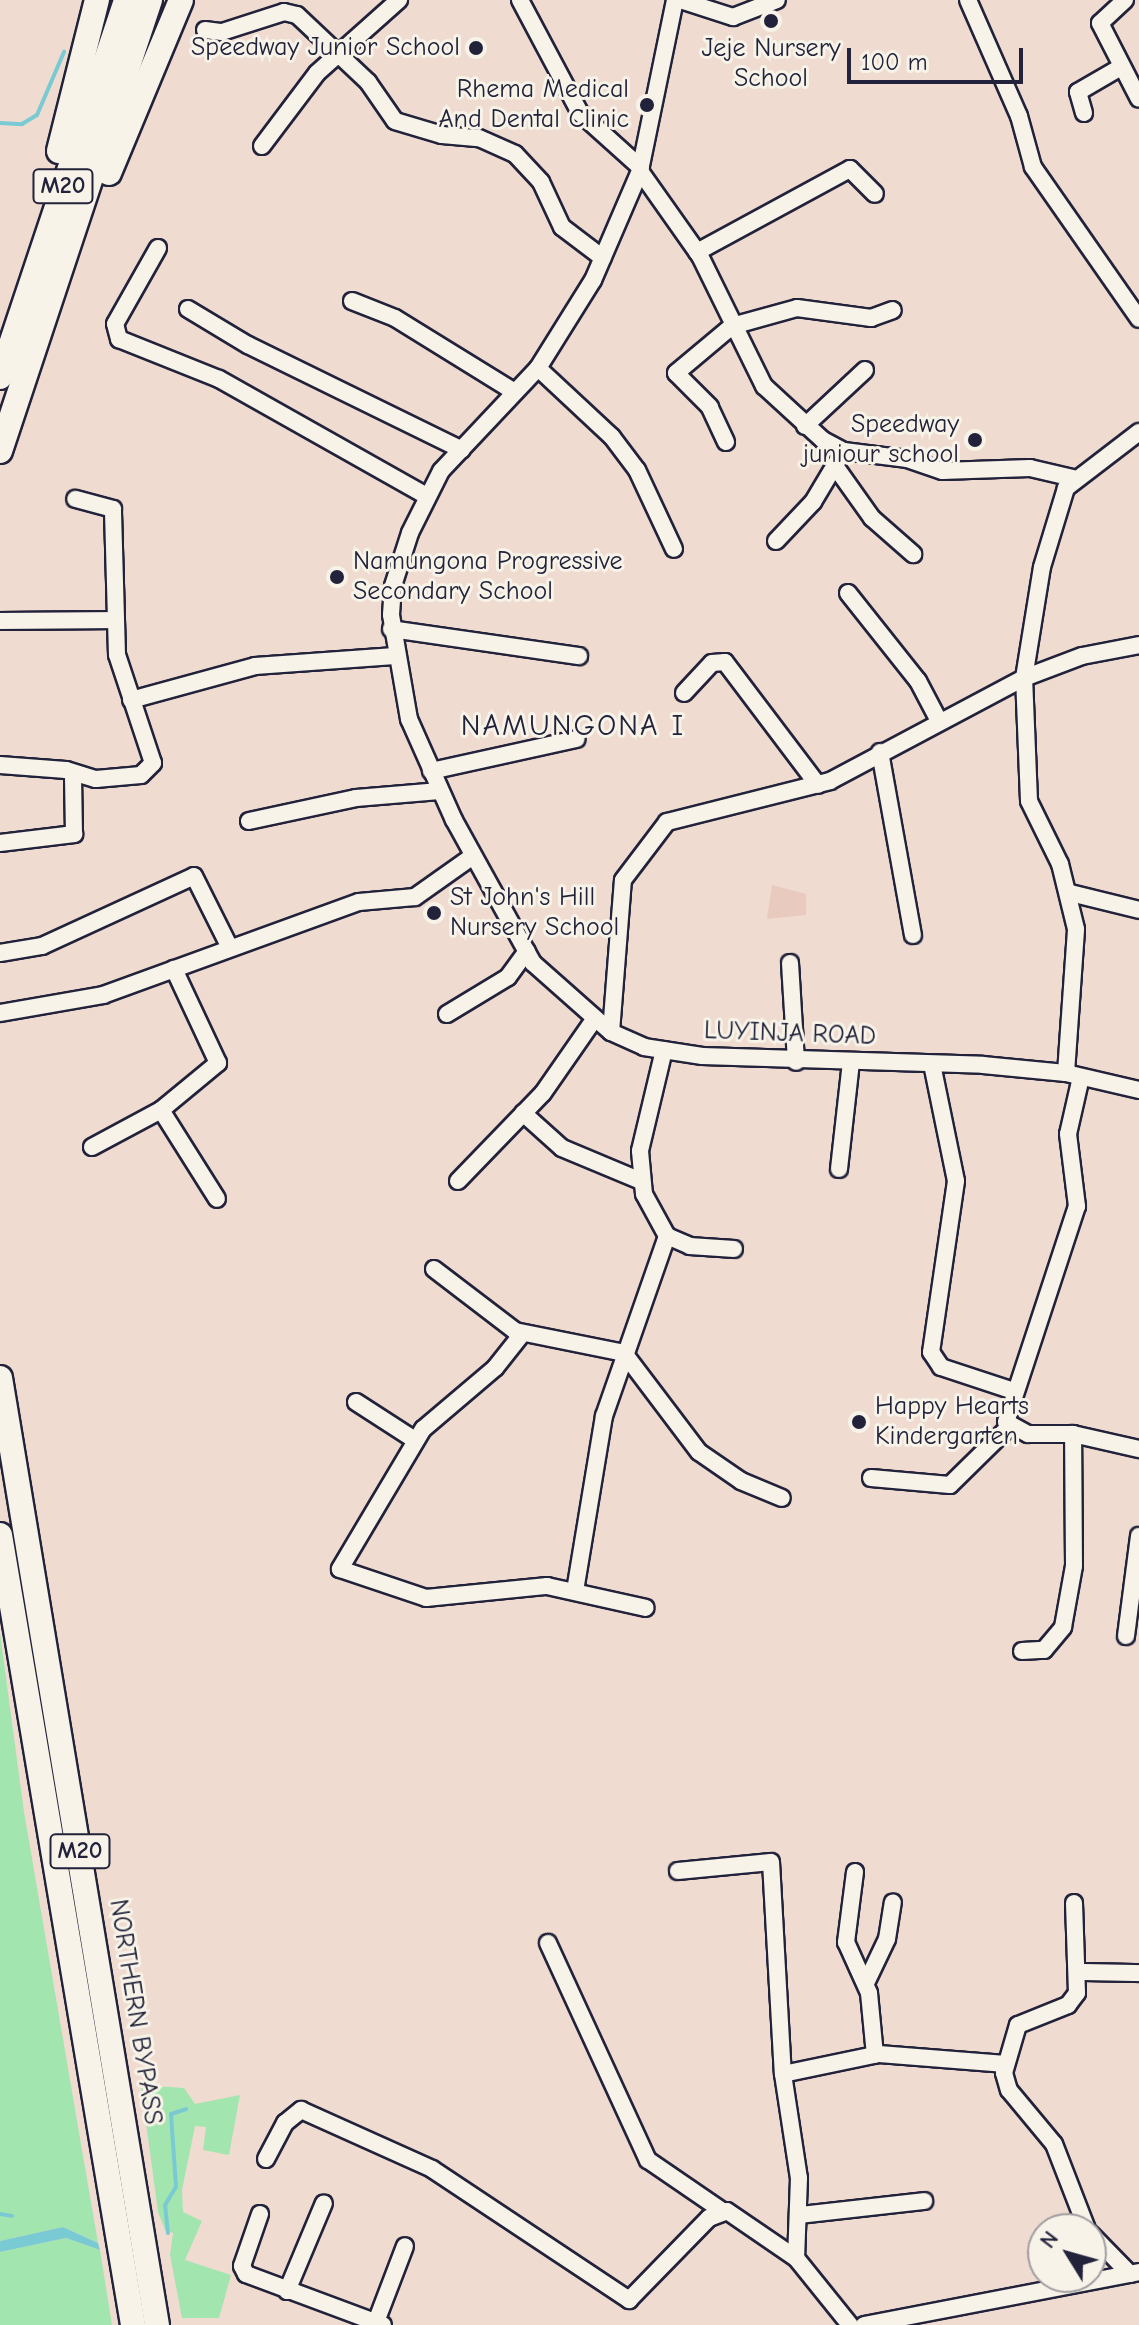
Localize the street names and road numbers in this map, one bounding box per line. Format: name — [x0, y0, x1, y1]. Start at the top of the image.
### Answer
road number: M20 — [31, 166, 95, 206]
street label: LUYINJA ROAD — [703, 1015, 877, 1053]
road number: M20 — [48, 1831, 112, 1871]
street label: NORTHERN BYPASS — [102, 1897, 168, 2127]

